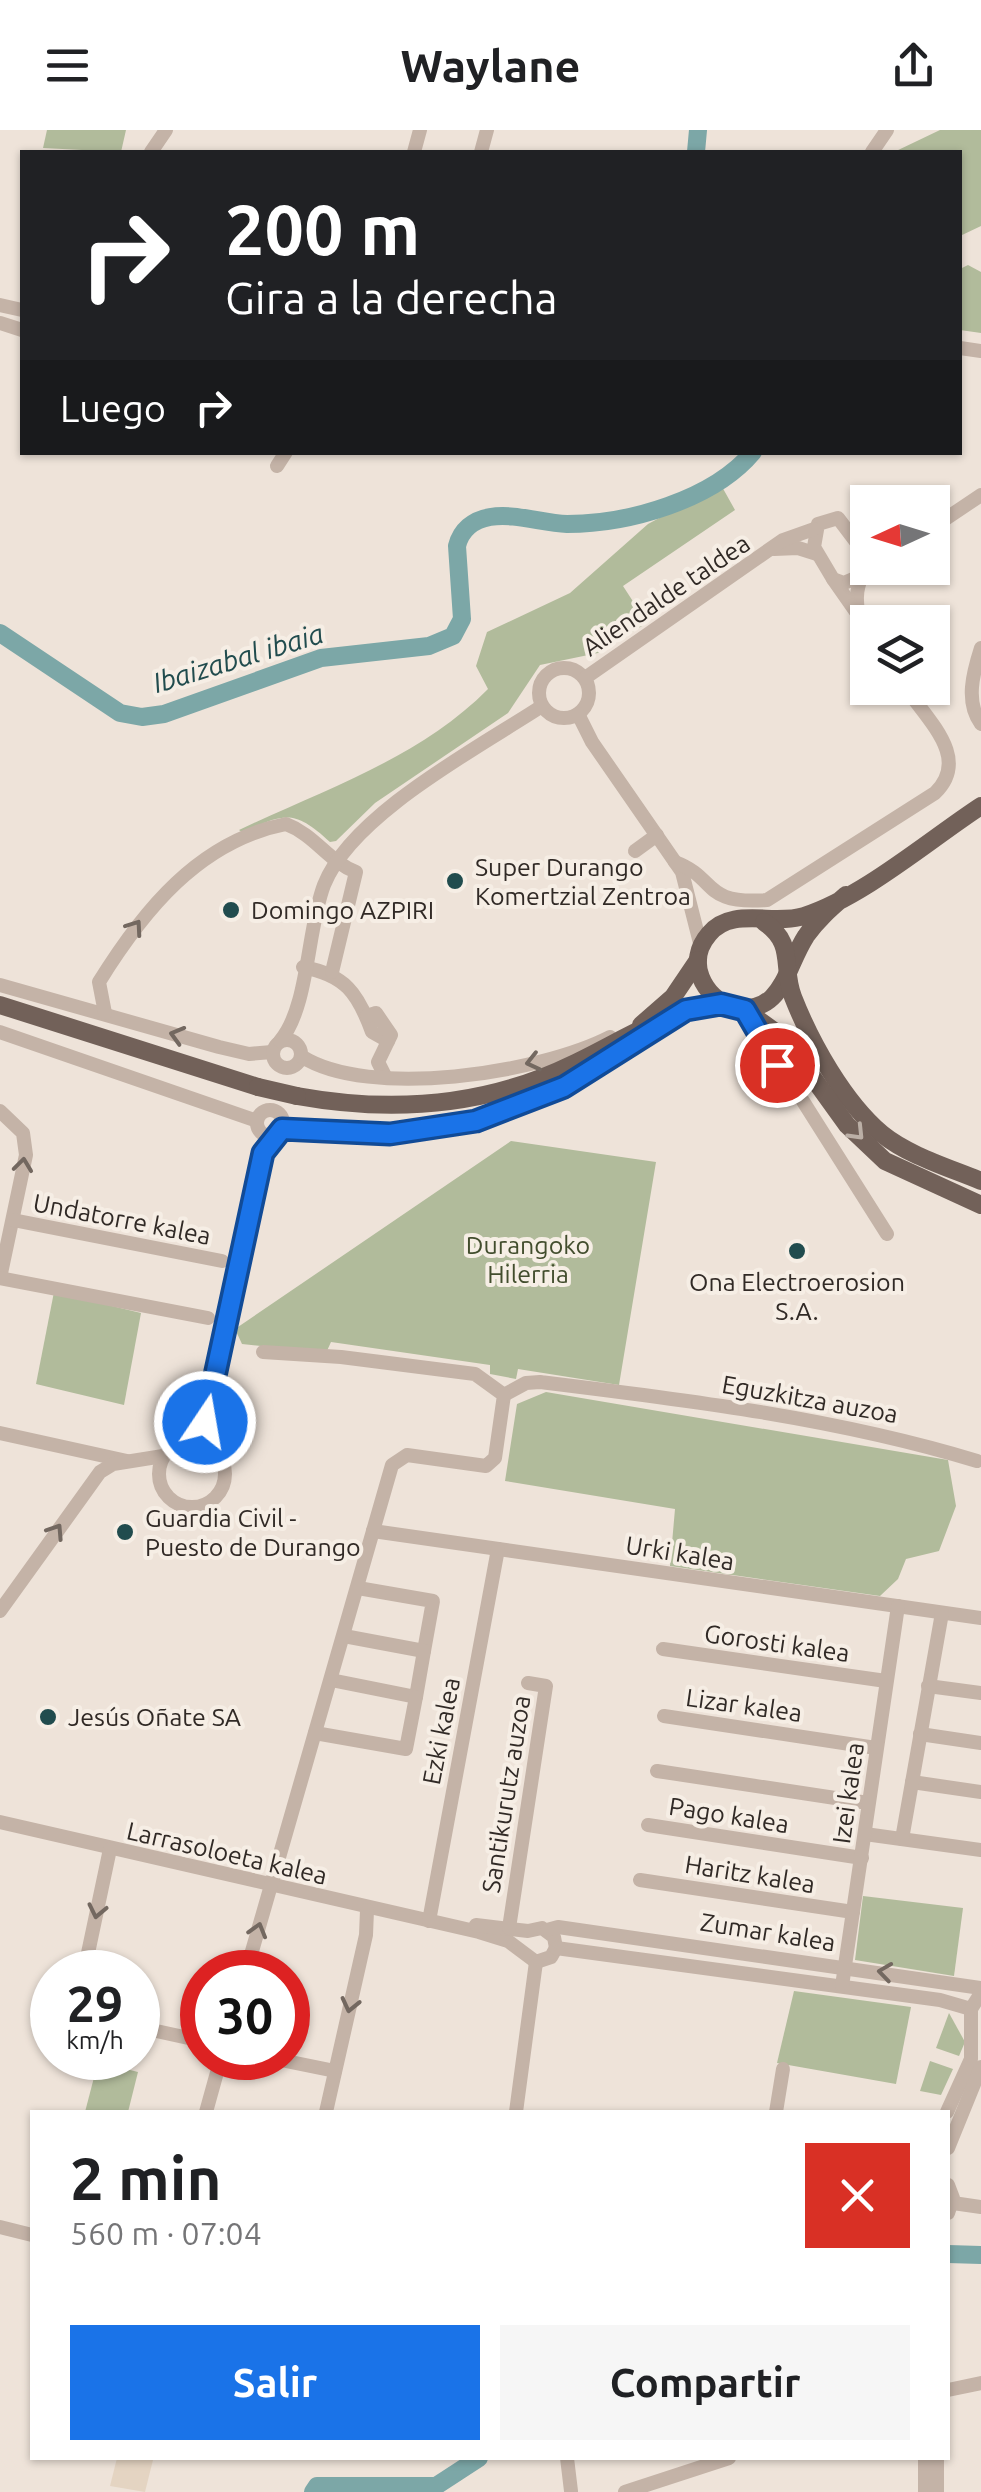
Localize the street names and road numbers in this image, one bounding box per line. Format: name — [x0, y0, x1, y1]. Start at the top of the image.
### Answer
street label: Aliendalde taldea — [577, 529, 755, 661]
street label: Undatorre kalea — [31, 1188, 213, 1250]
street label: Eguzkitza auzoa — [720, 1370, 900, 1428]
street label: Urki kalea — [624, 1531, 736, 1575]
street label: Gorosti kalea — [703, 1619, 851, 1667]
street label: Ezki kalea — [417, 1675, 465, 1787]
street label: Lizar kalea — [684, 1683, 804, 1727]
street label: Santikurutz auzoa — [477, 1693, 535, 1895]
street label: Izei kalea — [827, 1741, 869, 1845]
street label: Pago kalea — [667, 1792, 791, 1838]
street label: Larrasoloeta kalea — [124, 1816, 330, 1890]
street label: Haritz kalea — [683, 1850, 817, 1898]
street label: Zumar kalea — [698, 1907, 838, 1957]

